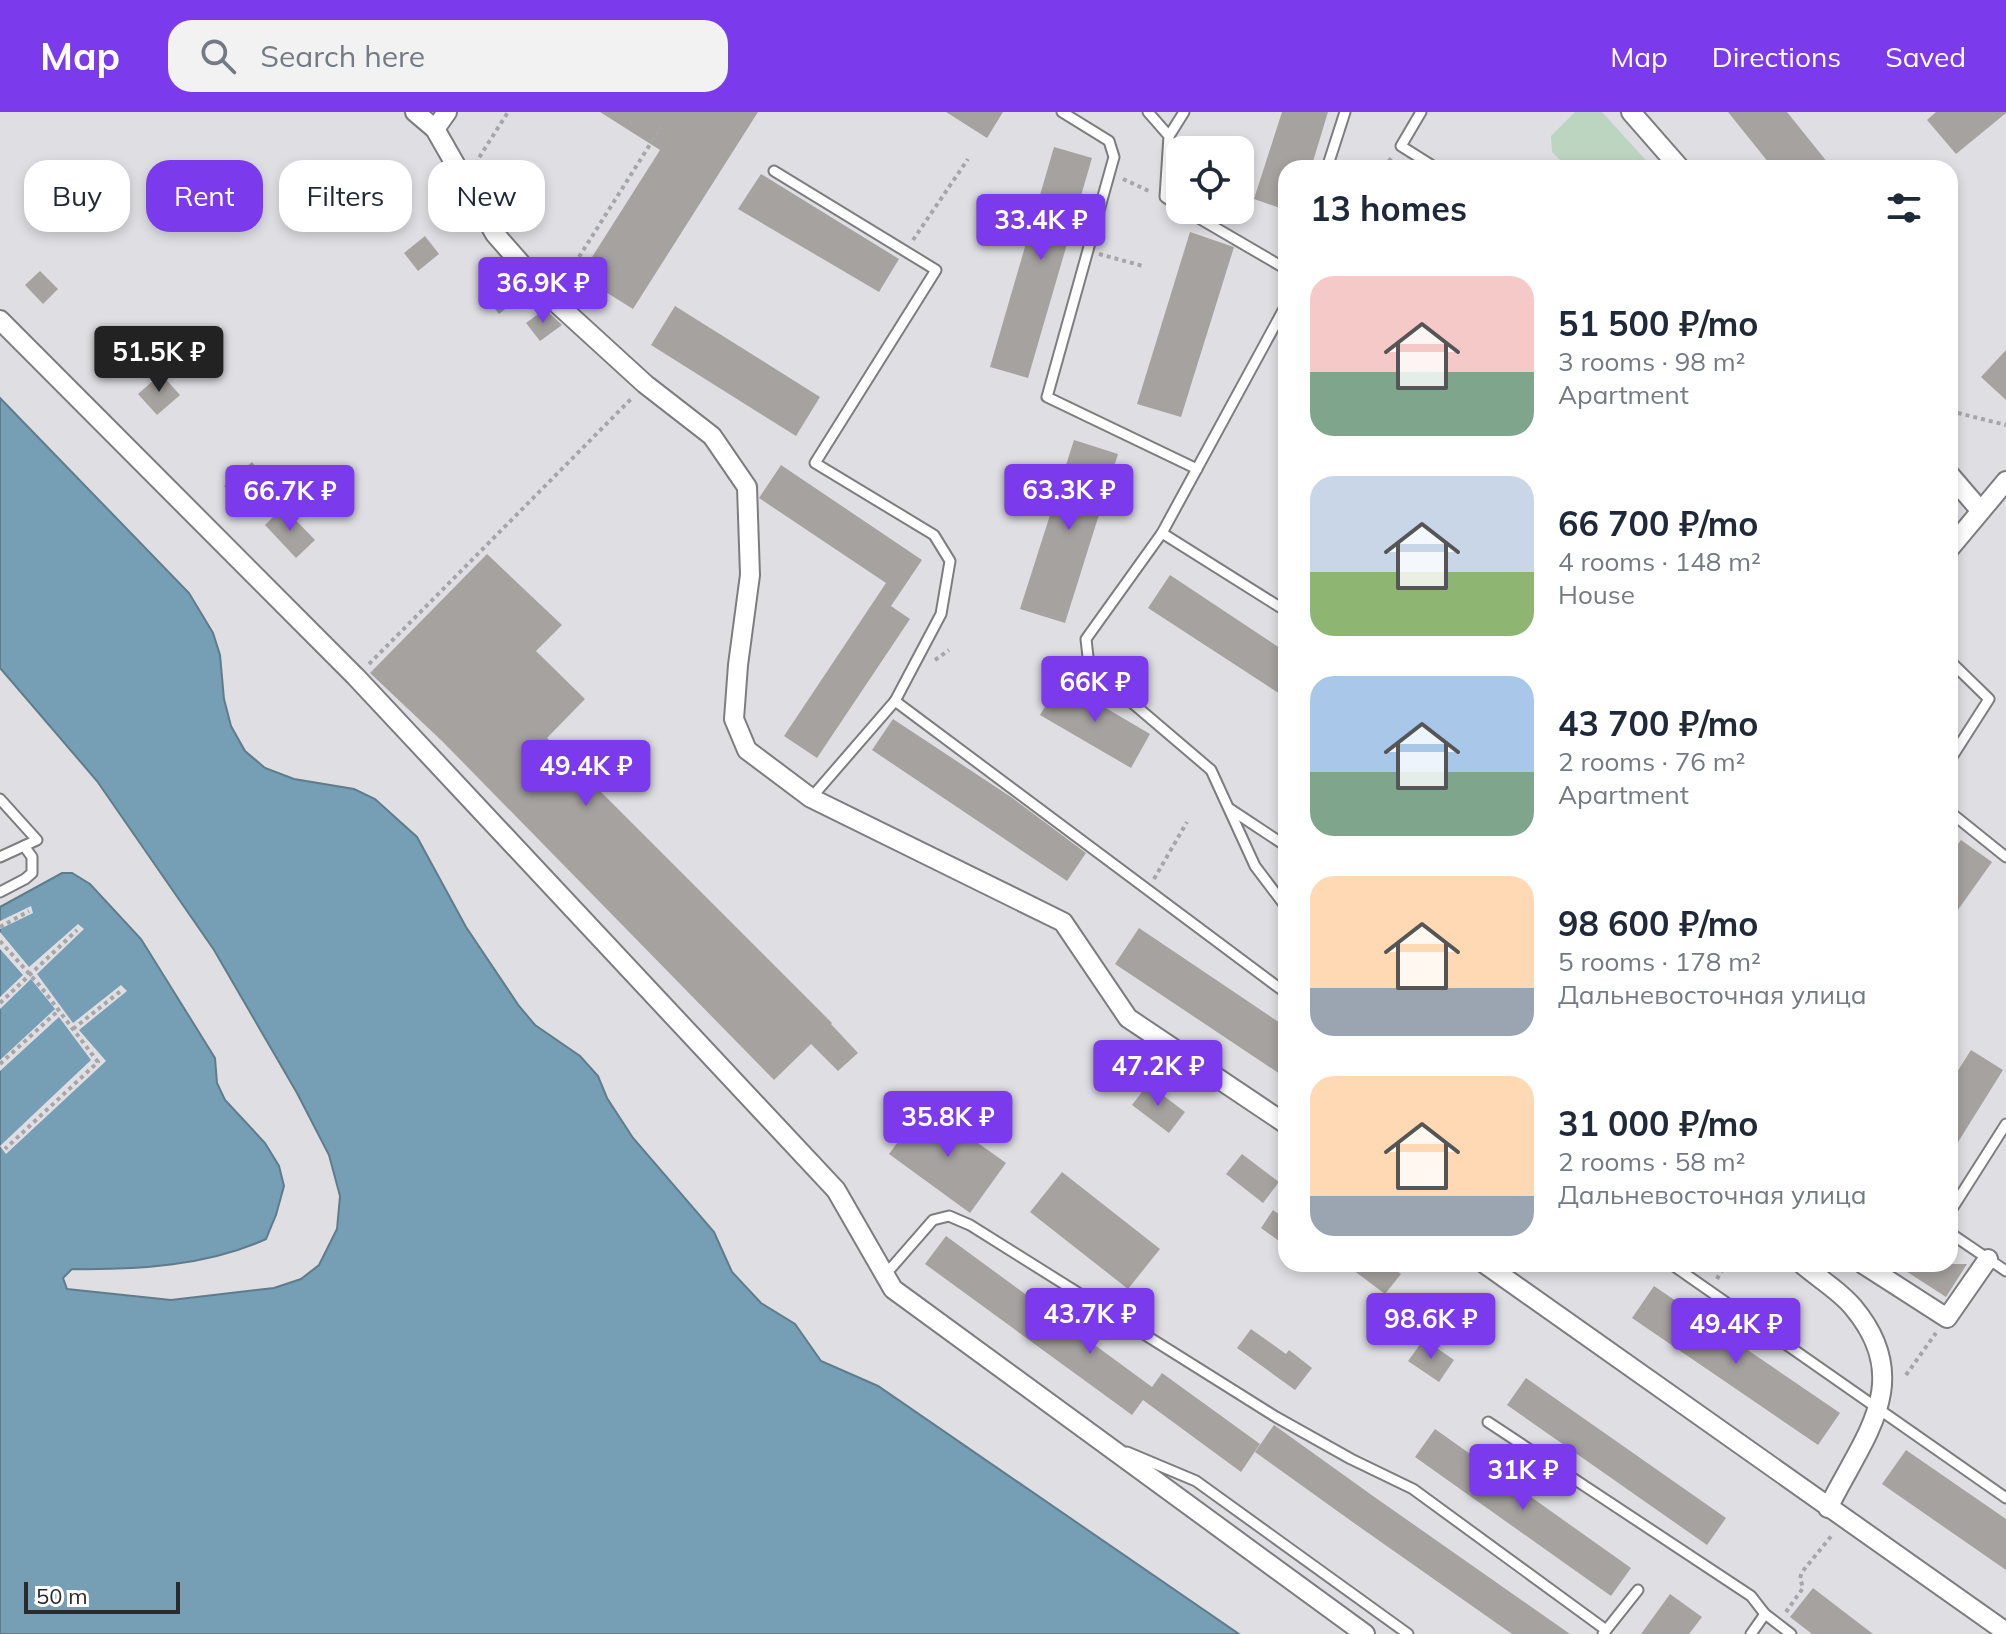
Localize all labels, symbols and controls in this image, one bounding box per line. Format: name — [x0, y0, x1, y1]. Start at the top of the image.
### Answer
search box — [168, 20, 728, 92]
text: Map — [40, 32, 120, 80]
icon: search — [196, 34, 240, 78]
text: Search here — [260, 37, 425, 75]
text: Map — [1610, 39, 1668, 74]
text: Directions — [1712, 39, 1841, 74]
text: Saved — [1885, 39, 1966, 74]
map controls — [1166, 136, 1254, 224]
button: locate — [1166, 136, 1254, 224]
chip: Buy — [24, 160, 130, 232]
chip: Rent — [146, 160, 263, 232]
chip: Filters — [279, 160, 412, 232]
chip: New — [428, 160, 545, 232]
icon: filters — [1882, 186, 1926, 230]
text: 13 homes — [1310, 187, 1467, 230]
pin: 33.4K ₽ — [967, 194, 1115, 262]
text: 33.4K ₽ — [994, 203, 1088, 236]
pin: 36.9K ₽ — [469, 257, 617, 325]
text: 36.9K ₽ — [496, 266, 590, 299]
text: 51 500 ₽/mo — [1558, 302, 1758, 345]
icon: home — [1374, 308, 1470, 404]
pin: 51.5K ₽ — [85, 326, 233, 394]
text: 51.5K ₽ — [112, 335, 206, 368]
text: 3 rooms · 98 m² — [1558, 345, 1745, 378]
text: Apartment — [1558, 378, 1689, 411]
pin: 63.3K ₽ — [995, 464, 1143, 532]
pin: 66.7K ₽ — [216, 465, 364, 533]
text: 63.3K ₽ — [1022, 473, 1116, 506]
text: 66.7K ₽ — [243, 474, 337, 507]
text: 66 700 ₽/mo — [1558, 502, 1758, 545]
icon: home — [1374, 508, 1470, 604]
text: 4 rooms · 148 m² — [1558, 545, 1761, 578]
text: House — [1558, 578, 1635, 611]
pin: 66K ₽ — [1039, 656, 1151, 724]
text: 66K ₽ — [1059, 665, 1131, 698]
text: 43 700 ₽/mo — [1558, 702, 1758, 745]
icon: home — [1374, 708, 1470, 804]
pin: 49.4K ₽ — [512, 740, 660, 808]
text: 2 rooms · 76 m² — [1558, 745, 1745, 778]
text: 49.4K ₽ — [539, 749, 633, 782]
text: Apartment — [1558, 778, 1689, 811]
text: 98 600 ₽/mo — [1558, 902, 1758, 945]
icon: home — [1374, 908, 1470, 1004]
text: 5 rooms · 178 m² — [1558, 945, 1761, 978]
text: Дальневосточная улица — [1558, 978, 1867, 1011]
pin: 47.2K ₽ — [1084, 1040, 1232, 1108]
text: 47.2K ₽ — [1111, 1049, 1205, 1082]
pin: 35.8K ₽ — [874, 1091, 1022, 1159]
text: 35.8K ₽ — [901, 1100, 995, 1133]
text: 31 000 ₽/mo — [1558, 1102, 1758, 1145]
icon: home — [1374, 1108, 1470, 1204]
text: 2 rooms · 58 m² — [1558, 1145, 1745, 1178]
text: Дальневосточная улица — [1558, 1178, 1867, 1211]
pin: 43.7K ₽ — [1016, 1288, 1164, 1356]
pin: 98.6K ₽ — [1357, 1293, 1505, 1361]
text: 43.7K ₽ — [1043, 1297, 1137, 1330]
pin: 49.4K ₽ — [1662, 1298, 1810, 1366]
text: 98.6K ₽ — [1384, 1302, 1478, 1335]
text: 49.4K ₽ — [1689, 1307, 1783, 1340]
pin: 31K ₽ — [1467, 1444, 1579, 1512]
text: 31K ₽ — [1487, 1453, 1559, 1486]
scale bar — [24, 1578, 180, 1614]
text: 50 m — [36, 1582, 87, 1610]

